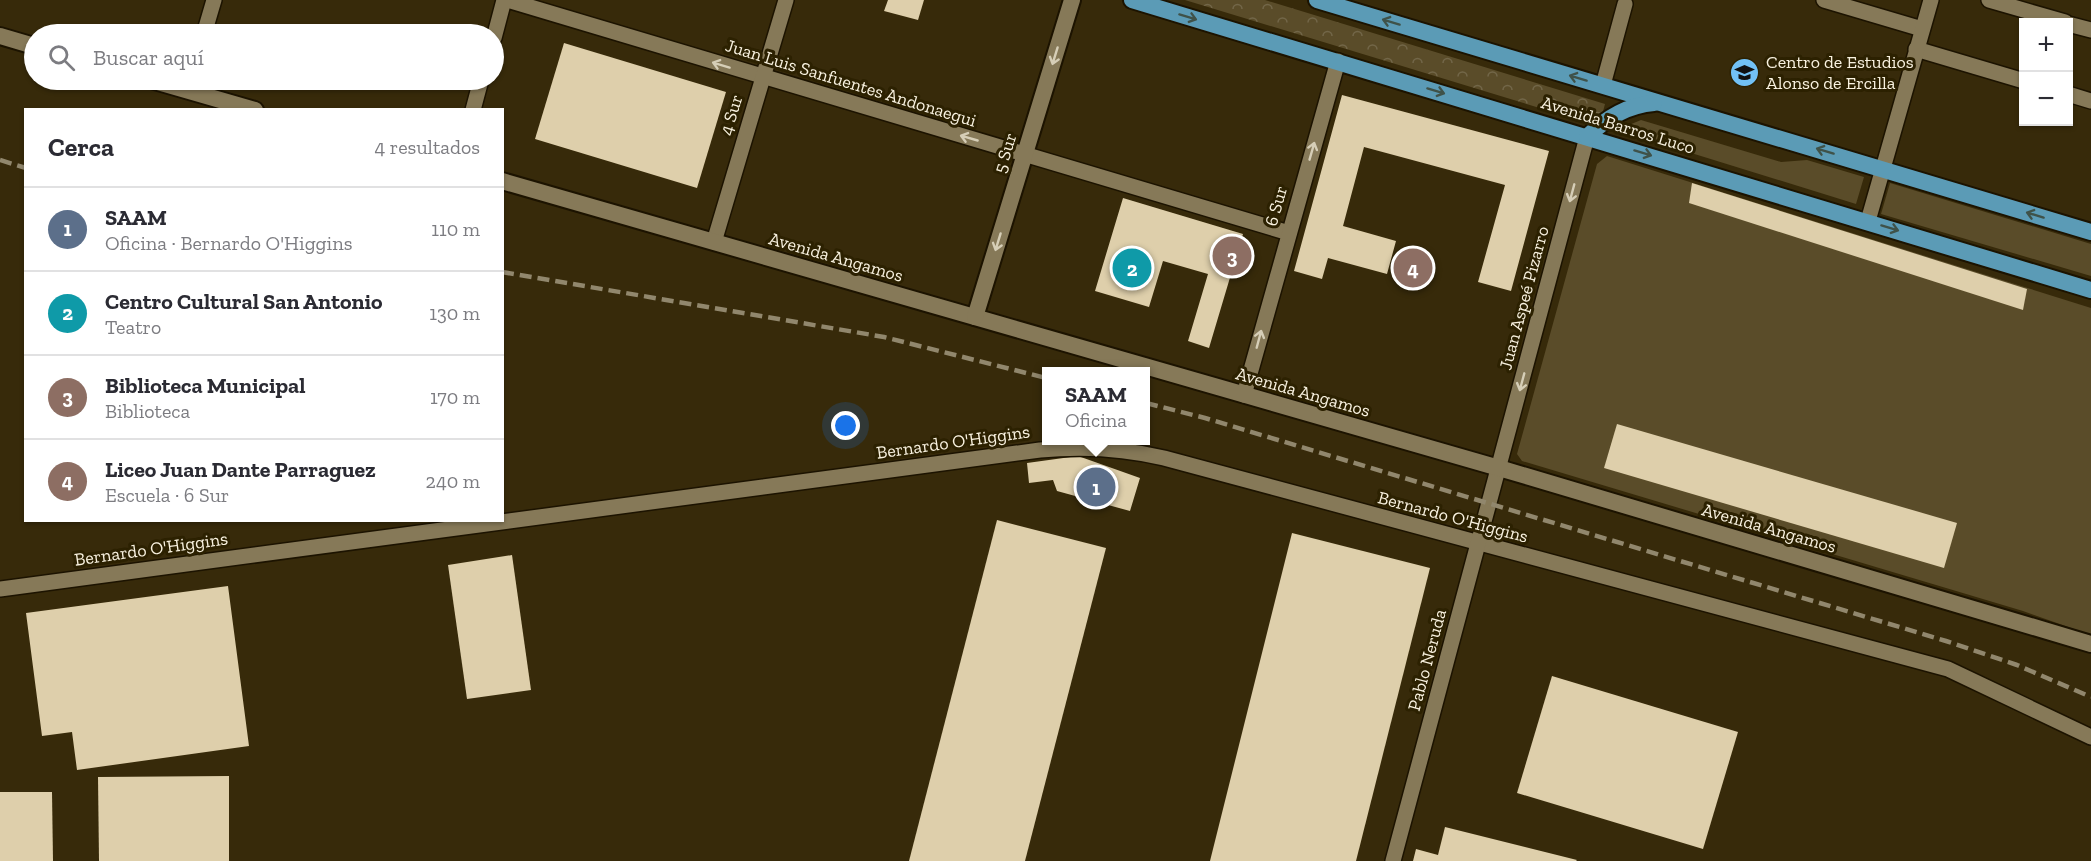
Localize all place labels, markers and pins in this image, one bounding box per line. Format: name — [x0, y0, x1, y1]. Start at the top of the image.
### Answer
place label: Centro de Estudios Alonso de Ercilla — [1766, 51, 1914, 94]
school or university icon: Centro de Estudios Alonso de Ercilla — [1729, 56, 1761, 88]
pin: 3 — [1212, 234, 1252, 278]
pin: 2 — [1112, 246, 1152, 290]
pin: 4 — [1394, 246, 1432, 290]
pin: 1 — [1076, 464, 1116, 510]

